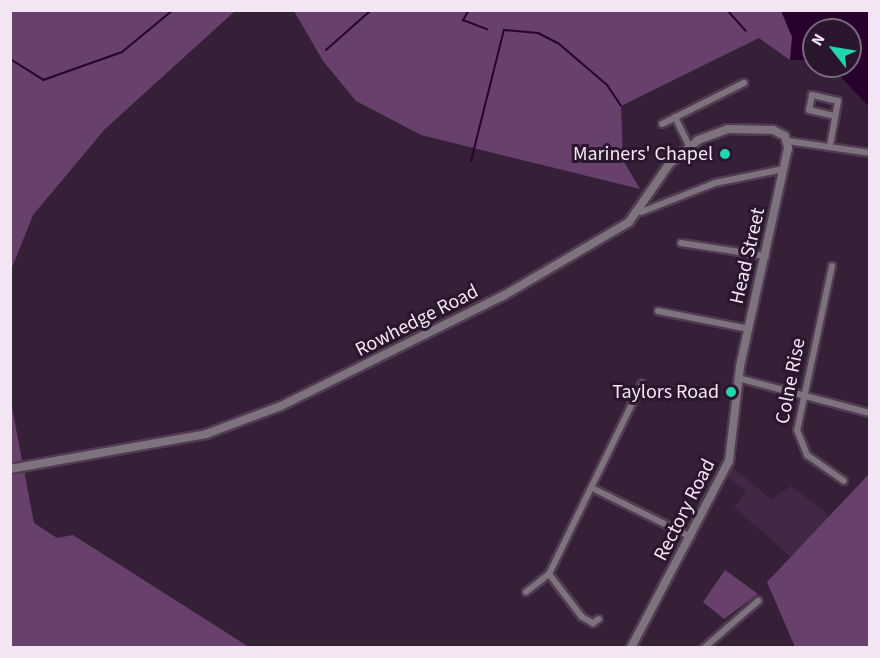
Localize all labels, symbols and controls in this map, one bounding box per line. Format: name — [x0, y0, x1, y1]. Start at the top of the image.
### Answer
north arrow — [802, 18, 862, 78]
text: N — [806, 30, 830, 50]
place label: Mariners' Chapel — [573, 142, 713, 166]
marker: Mariners' Chapel — [718, 147, 732, 161]
street label: Head Street — [725, 206, 771, 306]
street label: Rowhedge Road — [351, 280, 483, 362]
street label: Colne Rise — [771, 336, 811, 426]
place label: Taylors Road — [612, 380, 719, 404]
marker: Taylors Road — [724, 385, 738, 399]
street label: Rectory Road — [649, 455, 721, 565]

